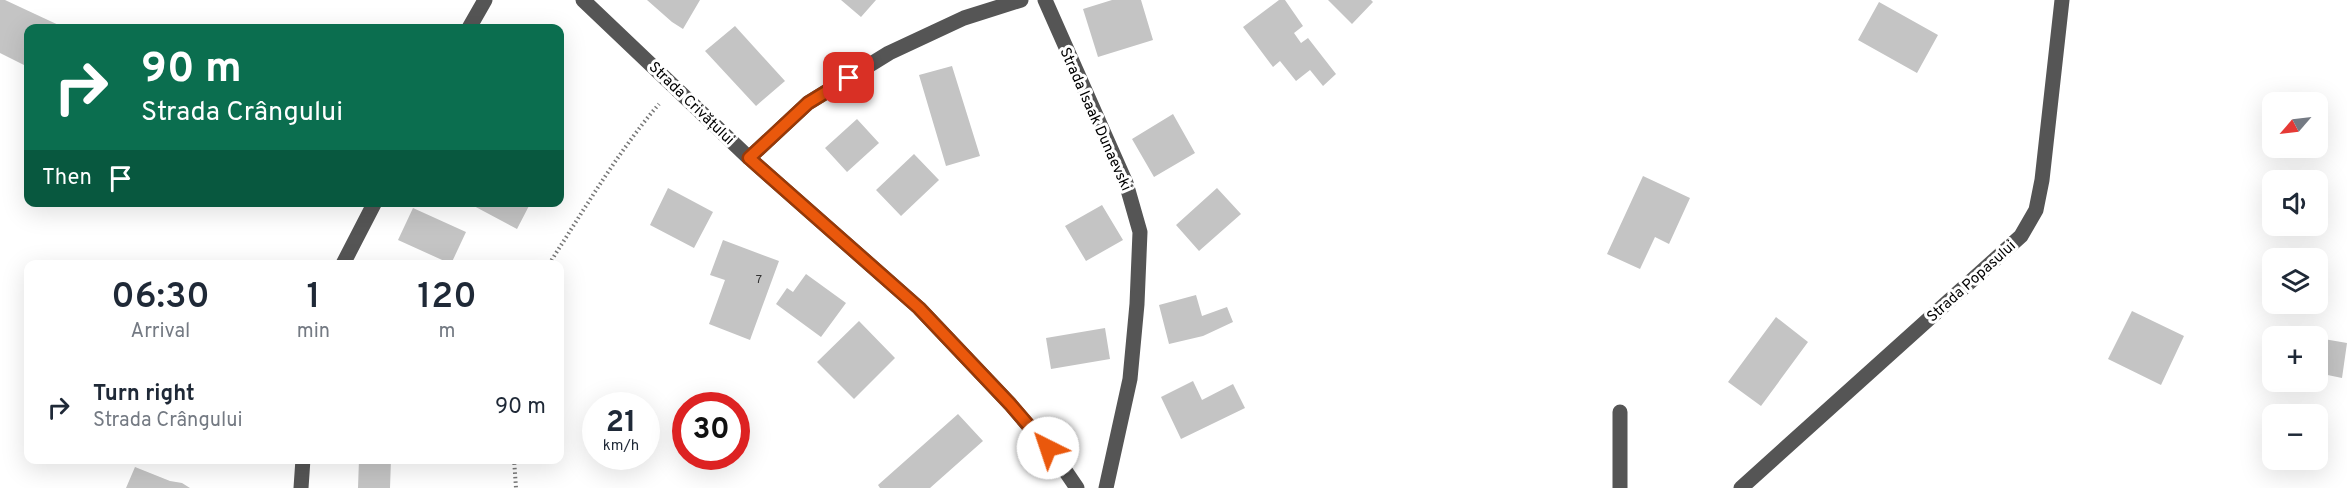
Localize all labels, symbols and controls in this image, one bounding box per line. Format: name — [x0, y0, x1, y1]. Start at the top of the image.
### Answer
text: 90 m — [141, 44, 242, 97]
street label: Strada Isaak Dunaevski — [1054, 45, 1135, 194]
icon: right — [42, 48, 120, 126]
pin — [823, 52, 874, 103]
street label: Strada Crivățului — [644, 58, 738, 150]
icon: arrive — [832, 61, 865, 94]
north arrow — [2262, 92, 2328, 158]
map controls — [2262, 92, 2328, 470]
text: Strada Crângului — [141, 96, 343, 130]
icon: arrive — [104, 162, 137, 195]
text: Then — [42, 165, 92, 192]
button: sound — [2262, 170, 2328, 236]
street label: Strada Popasului — [1924, 237, 2020, 327]
button: layers — [2262, 248, 2328, 314]
house number: 7 — [756, 272, 762, 288]
text: 06:30 — [111, 275, 210, 321]
text: 1 — [306, 275, 321, 321]
text: 120 — [417, 275, 477, 321]
text: Arrival — [131, 319, 190, 345]
text: min — [297, 319, 330, 345]
text: m — [439, 319, 456, 345]
button: + — [2262, 326, 2328, 392]
text: Turn right — [93, 381, 195, 408]
icon: right — [42, 391, 75, 424]
speed limit sign: 30 — [672, 392, 750, 470]
text: 90 m — [495, 394, 546, 421]
button: − — [2262, 404, 2328, 470]
text: 21 — [606, 405, 636, 442]
text: Strada Crângului — [93, 408, 243, 434]
position arrow — [1016, 416, 1080, 480]
text: km/h — [603, 437, 639, 456]

